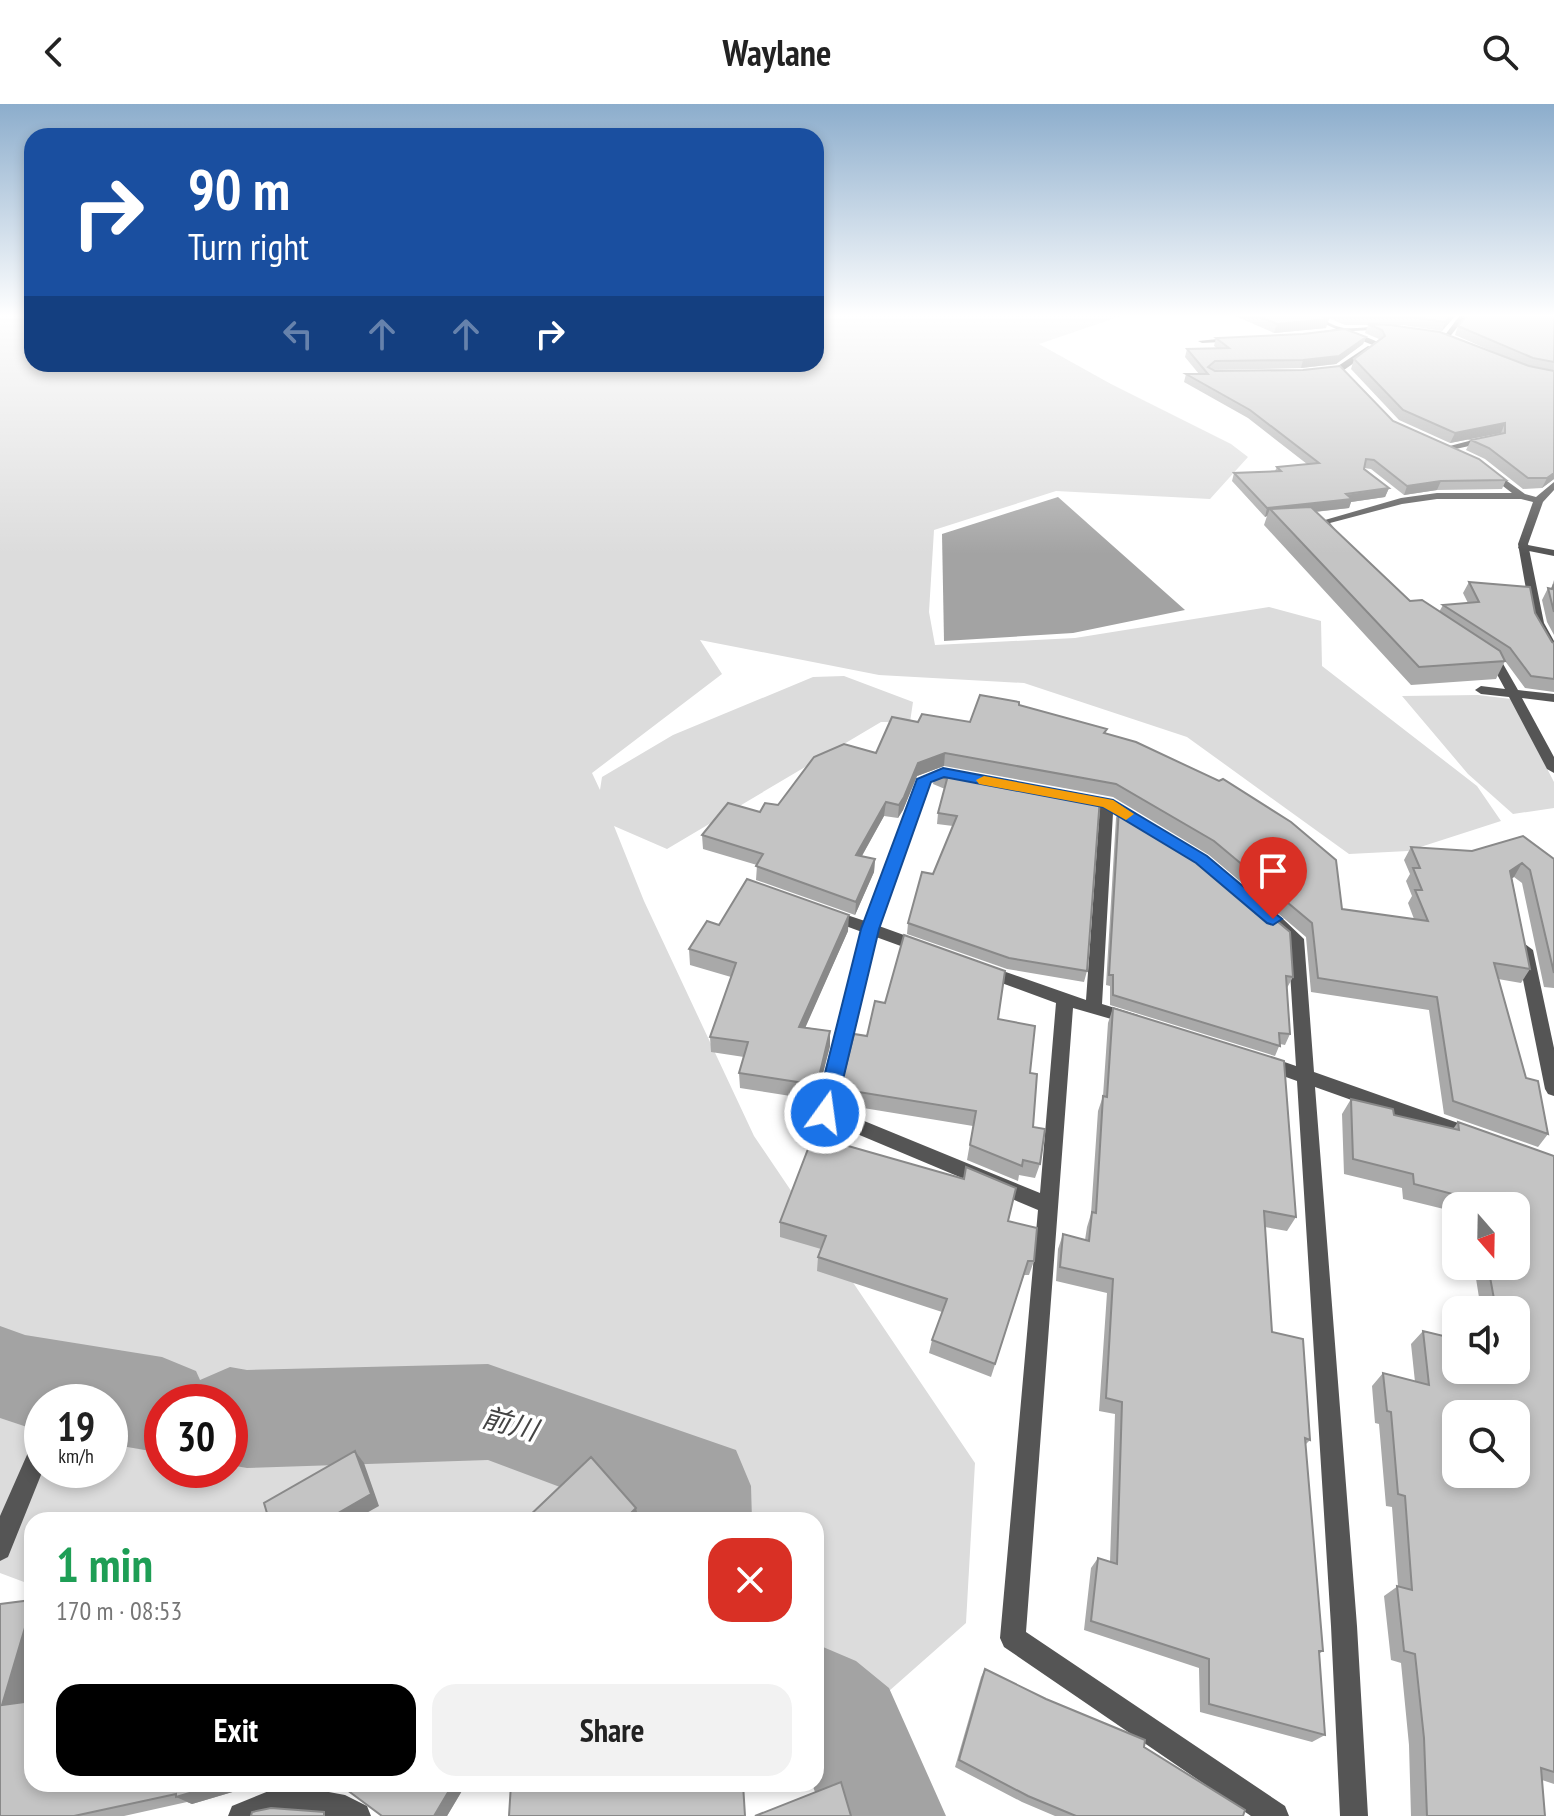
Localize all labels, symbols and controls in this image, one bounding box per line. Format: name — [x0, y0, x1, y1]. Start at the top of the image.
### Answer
text: Waylane — [723, 29, 831, 76]
icon: back — [32, 30, 76, 74]
icon: search — [1478, 30, 1522, 74]
text: 90 m — [188, 153, 290, 225]
icon: right — [56, 160, 160, 264]
text: Turn right — [188, 223, 309, 270]
icon: left — [276, 312, 320, 356]
icon: ahead — [360, 312, 404, 356]
icon: ahead — [444, 312, 488, 356]
icon: right — [528, 312, 572, 356]
pin — [1239, 837, 1307, 919]
icon: arrive — [1251, 849, 1295, 893]
position arrow — [783, 1071, 867, 1155]
north arrow — [1442, 1192, 1530, 1280]
map controls — [1442, 1192, 1530, 1488]
button: sound — [1442, 1296, 1530, 1384]
speed limit sign: 30 — [144, 1384, 248, 1488]
water label: 前川 — [478, 1398, 545, 1449]
text: 19 — [57, 1400, 95, 1452]
button: search — [1442, 1400, 1530, 1488]
text: km/h — [58, 1443, 94, 1469]
text: 1 min — [56, 1533, 153, 1595]
button: close — [708, 1538, 792, 1622]
text: 170 m · 08:53 — [56, 1594, 182, 1627]
button: Exit — [56, 1684, 416, 1776]
button: Share — [432, 1684, 792, 1776]

